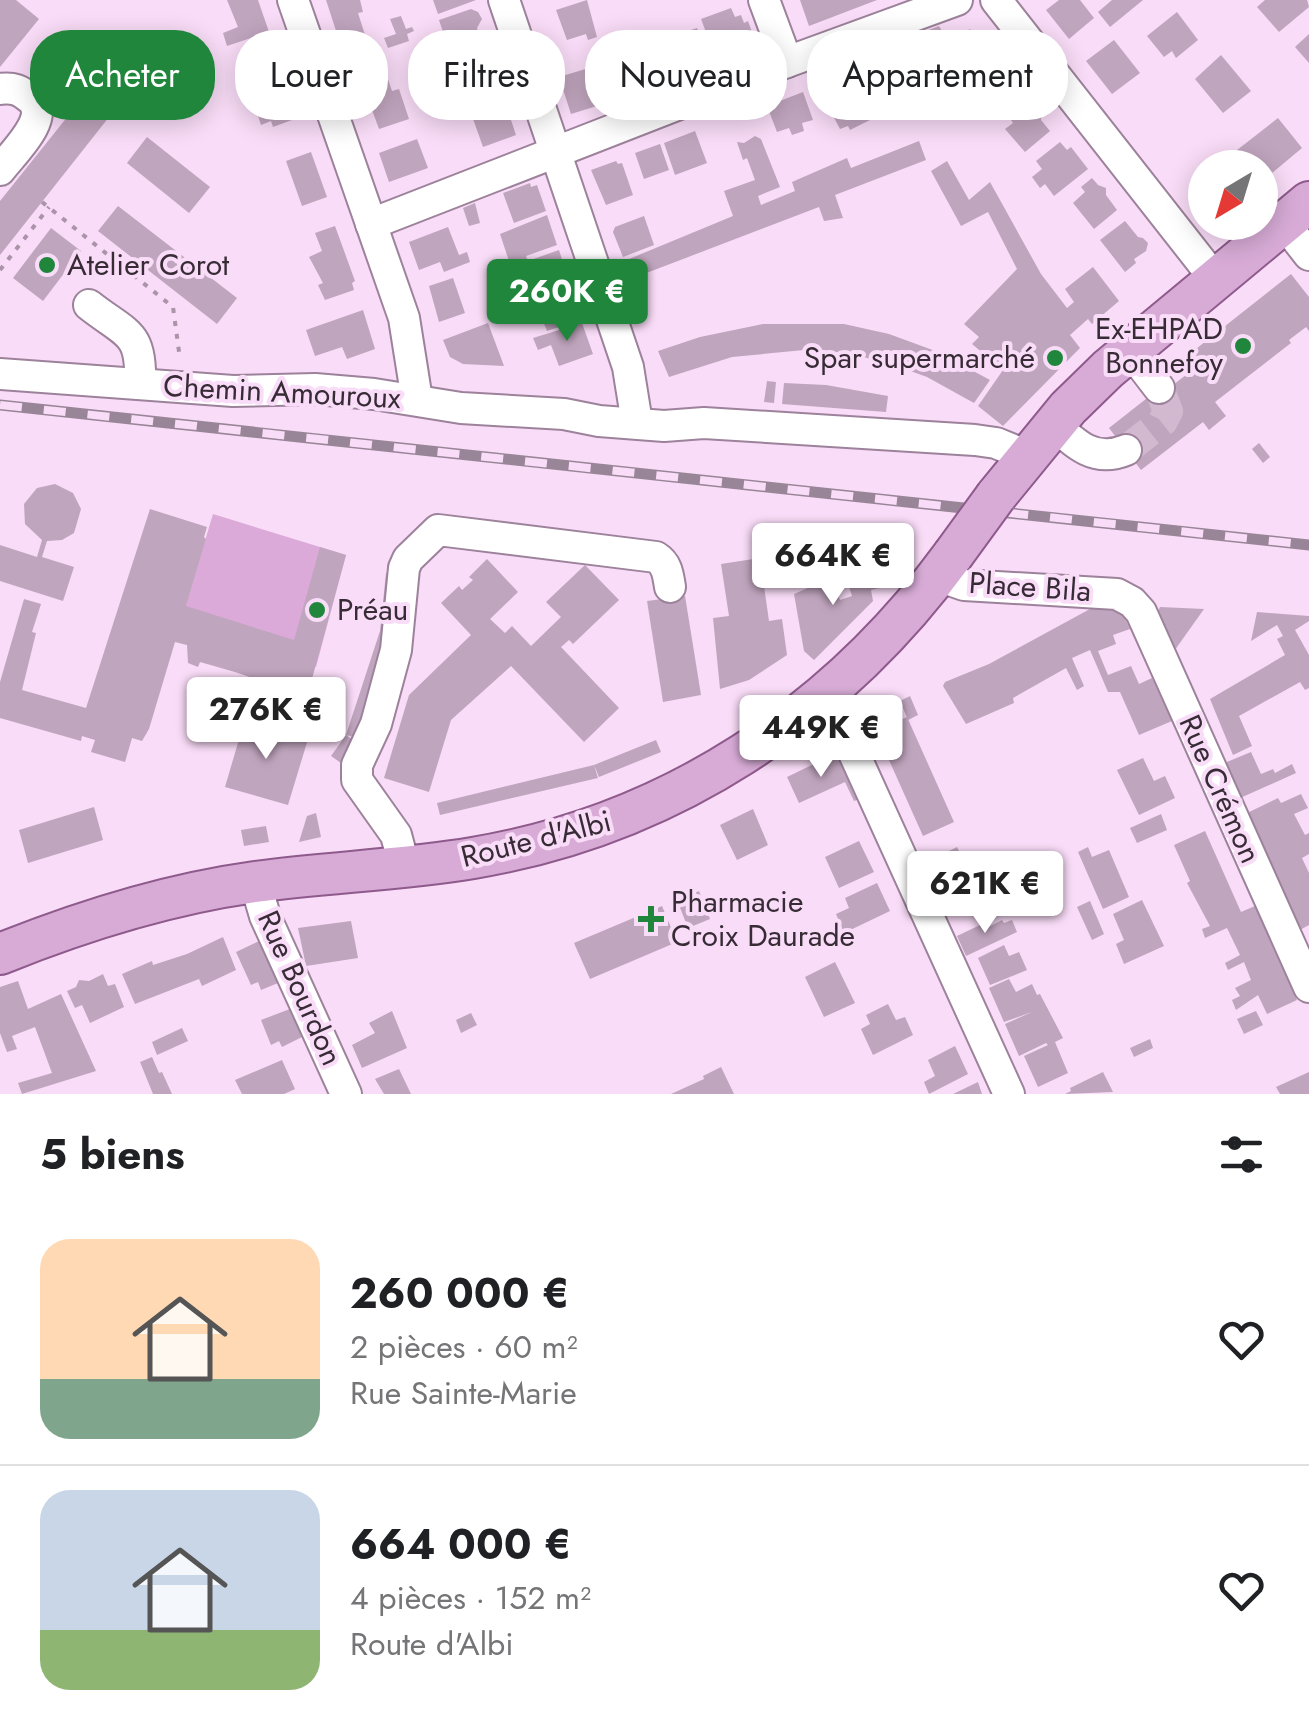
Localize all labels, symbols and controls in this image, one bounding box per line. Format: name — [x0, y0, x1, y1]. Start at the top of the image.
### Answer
chip: Acheter — [30, 30, 215, 120]
chip: Louer — [235, 30, 388, 120]
chip: Filtres — [408, 30, 565, 120]
chip: Nouveau — [585, 30, 787, 120]
chip: Appartement — [807, 30, 1068, 120]
north arrow — [1188, 150, 1278, 240]
map controls — [1188, 150, 1278, 240]
place label: Atelier Corot — [67, 243, 230, 286]
marker: Atelier Corot — [36, 254, 58, 276]
pin: 260K € — [486, 259, 648, 344]
text: 260K € — [509, 268, 625, 314]
place label: Ex-EHPAD Bonnefoy — [1095, 307, 1224, 384]
marker: Ex-EHPAD Bonnefoy — [1232, 335, 1254, 357]
place label: Spar supermarché — [804, 336, 1035, 379]
marker: Spar supermarché — [1044, 347, 1066, 369]
street label: Chemin Amouroux — [162, 364, 402, 419]
pin: 664K € — [752, 523, 914, 608]
text: 664K € — [774, 532, 892, 578]
street label: Place Bila — [967, 561, 1093, 612]
place label: Préau — [337, 588, 408, 631]
marker: Préau — [306, 599, 328, 621]
pin: 276K € — [185, 677, 347, 762]
text: 276K € — [209, 686, 323, 732]
pin: 449K € — [740, 695, 902, 780]
text: 449K € — [761, 704, 881, 750]
street label: Rue Crémon — [1169, 708, 1272, 870]
street label: Route d'Albi — [456, 799, 615, 878]
pin: 621K € — [904, 851, 1066, 936]
text: 621K € — [929, 860, 1041, 906]
place label: Pharmacie Croix Daurade — [671, 880, 855, 957]
street label: Rue Bourdon — [247, 904, 354, 1072]
marker: Pharmacie Croix Daurade — [640, 908, 662, 930]
text: 5 biens — [40, 1124, 185, 1185]
icon: filters — [1214, 1127, 1269, 1182]
text: 260 000 € — [350, 1263, 570, 1324]
icon: home — [120, 1279, 240, 1399]
icon: heart — [1214, 1312, 1269, 1367]
text: 2 pièces · 60 m² — [350, 1324, 578, 1370]
text: Rue Sainte-Marie — [350, 1370, 577, 1416]
text: 664 000 € — [350, 1514, 572, 1575]
icon: home — [120, 1530, 240, 1650]
icon: heart — [1214, 1563, 1269, 1618]
text: 4 pièces · 152 m² — [350, 1575, 591, 1621]
text: Route d'Albi — [350, 1621, 514, 1667]

